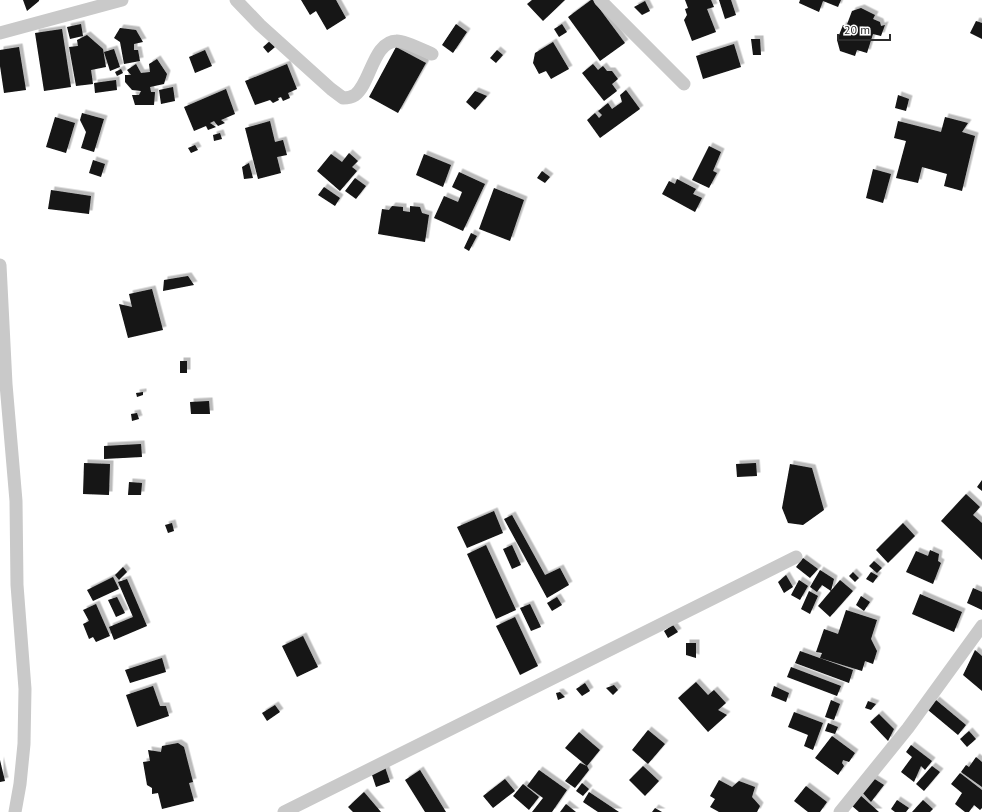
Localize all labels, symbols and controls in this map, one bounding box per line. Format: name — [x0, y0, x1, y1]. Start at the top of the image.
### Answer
scale bar — [838, 16, 890, 42]
text: 20 m — [844, 22, 870, 37]

